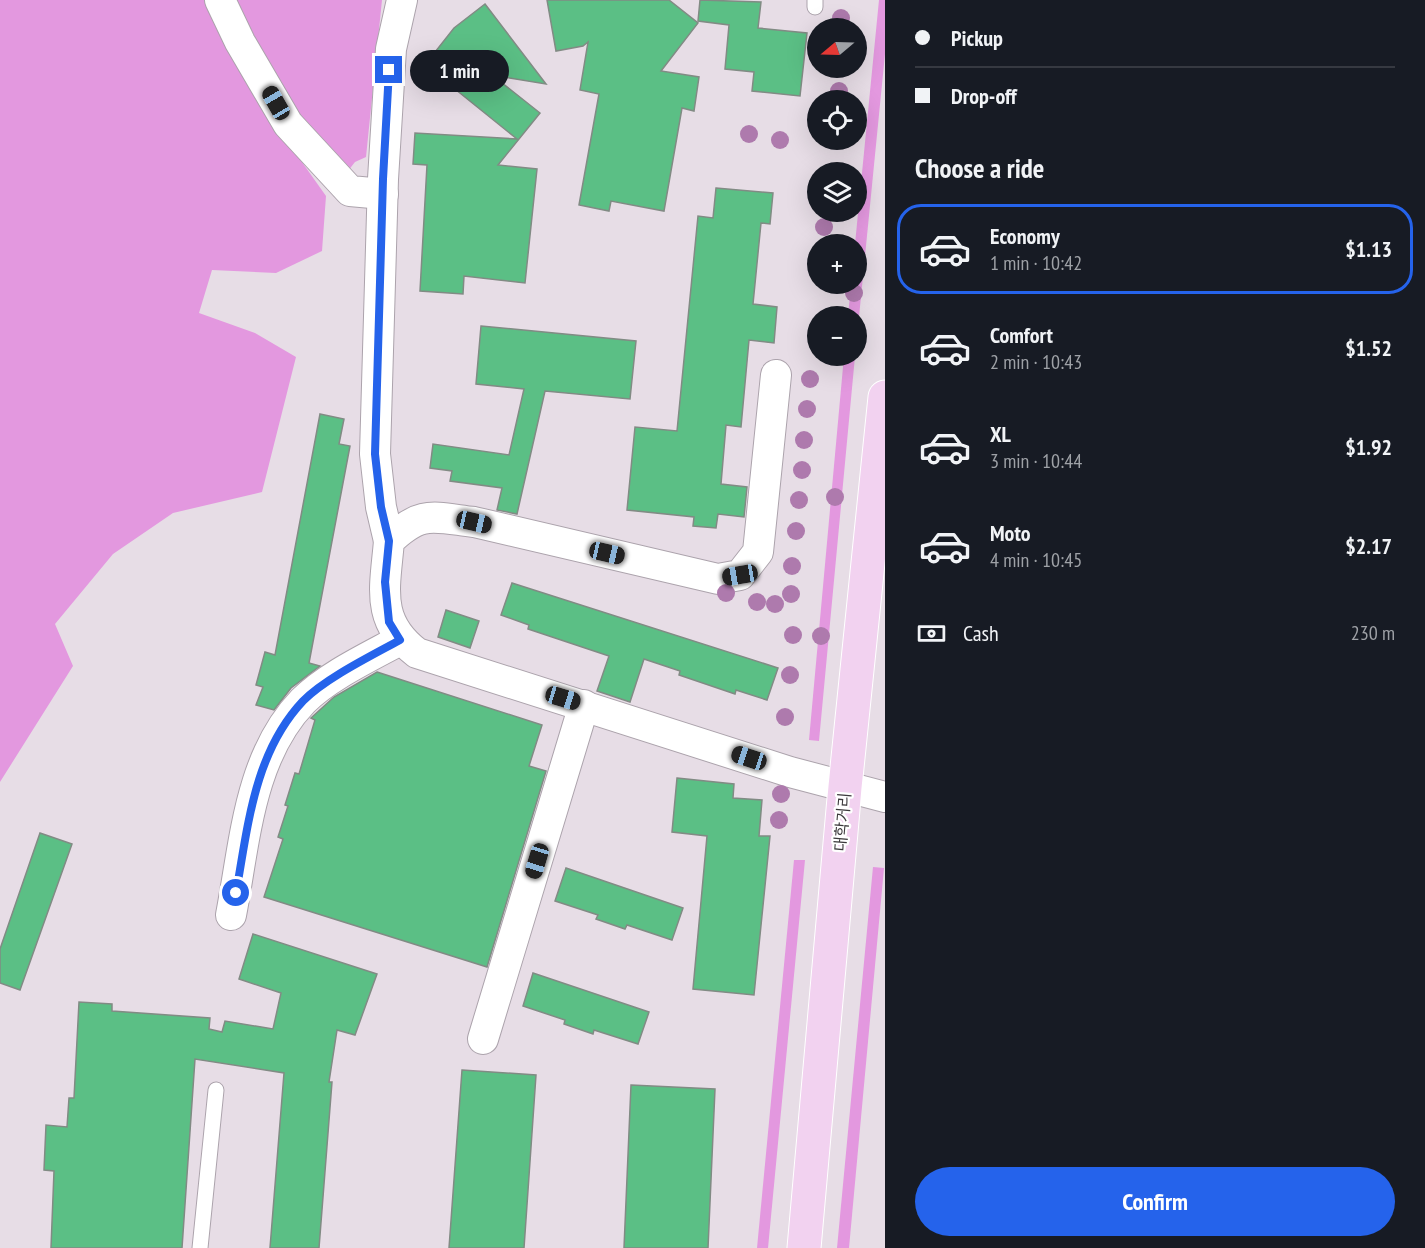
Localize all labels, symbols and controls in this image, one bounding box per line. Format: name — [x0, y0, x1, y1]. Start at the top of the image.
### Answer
north arrow — [807, 18, 867, 78]
map controls — [807, 18, 867, 366]
text: Pickup — [951, 24, 1003, 52]
callout: 1 min — [410, 49, 509, 91]
route end — [375, 56, 402, 83]
text: 1 min — [439, 58, 480, 84]
text: Drop-off — [951, 82, 1017, 110]
car — [259, 83, 293, 123]
button: locate — [807, 90, 867, 150]
text: Choose a ride — [915, 151, 1044, 185]
button: layers — [807, 162, 867, 222]
icon: car — [918, 222, 972, 276]
text: Economy — [990, 222, 1060, 250]
button: + — [807, 234, 867, 294]
text: $1.13 — [1345, 235, 1392, 263]
text: 1 min · 10:42 — [990, 250, 1082, 276]
button: − — [807, 306, 867, 366]
icon: car — [918, 321, 972, 375]
text: Comfort — [990, 321, 1053, 349]
text: $1.52 — [1345, 334, 1392, 362]
text: 2 min · 10:43 — [990, 349, 1082, 375]
icon: car — [918, 420, 972, 474]
text: XL — [990, 420, 1011, 448]
text: $1.92 — [1345, 433, 1392, 461]
text: 3 min · 10:44 — [990, 448, 1082, 474]
car — [454, 509, 494, 535]
icon: car — [918, 519, 972, 573]
text: Moto — [990, 519, 1031, 547]
text: $2.17 — [1345, 532, 1392, 560]
car — [587, 540, 627, 566]
text: 4 min · 10:45 — [990, 547, 1082, 573]
car — [721, 563, 759, 587]
icon: cash — [915, 617, 948, 650]
text: Cash — [963, 619, 999, 647]
text: 230 m — [1351, 620, 1395, 646]
car — [543, 684, 583, 712]
car — [729, 744, 769, 772]
street label: 대학거리 — [829, 792, 855, 852]
car — [523, 841, 551, 881]
route start — [222, 879, 249, 906]
button: Confirm — [915, 1167, 1395, 1236]

